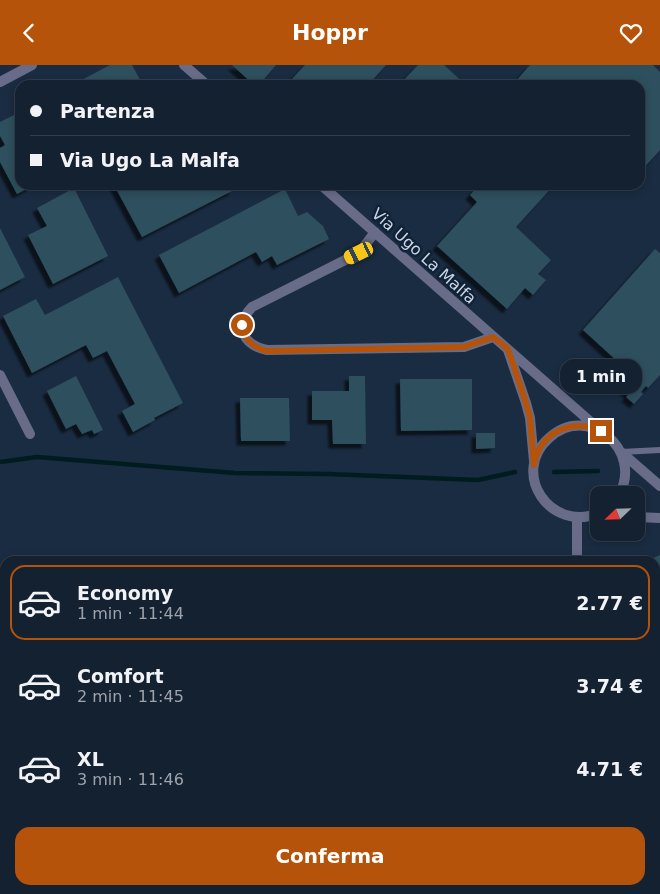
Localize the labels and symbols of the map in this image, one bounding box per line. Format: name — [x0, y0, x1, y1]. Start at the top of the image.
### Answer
street label: Via Ugo La Malfa — [368, 204, 480, 308]
car — [342, 240, 375, 266]
route start — [231, 314, 253, 336]
callout: 1 min — [560, 359, 642, 393]
route end — [590, 420, 612, 442]
north arrow — [590, 486, 645, 541]

